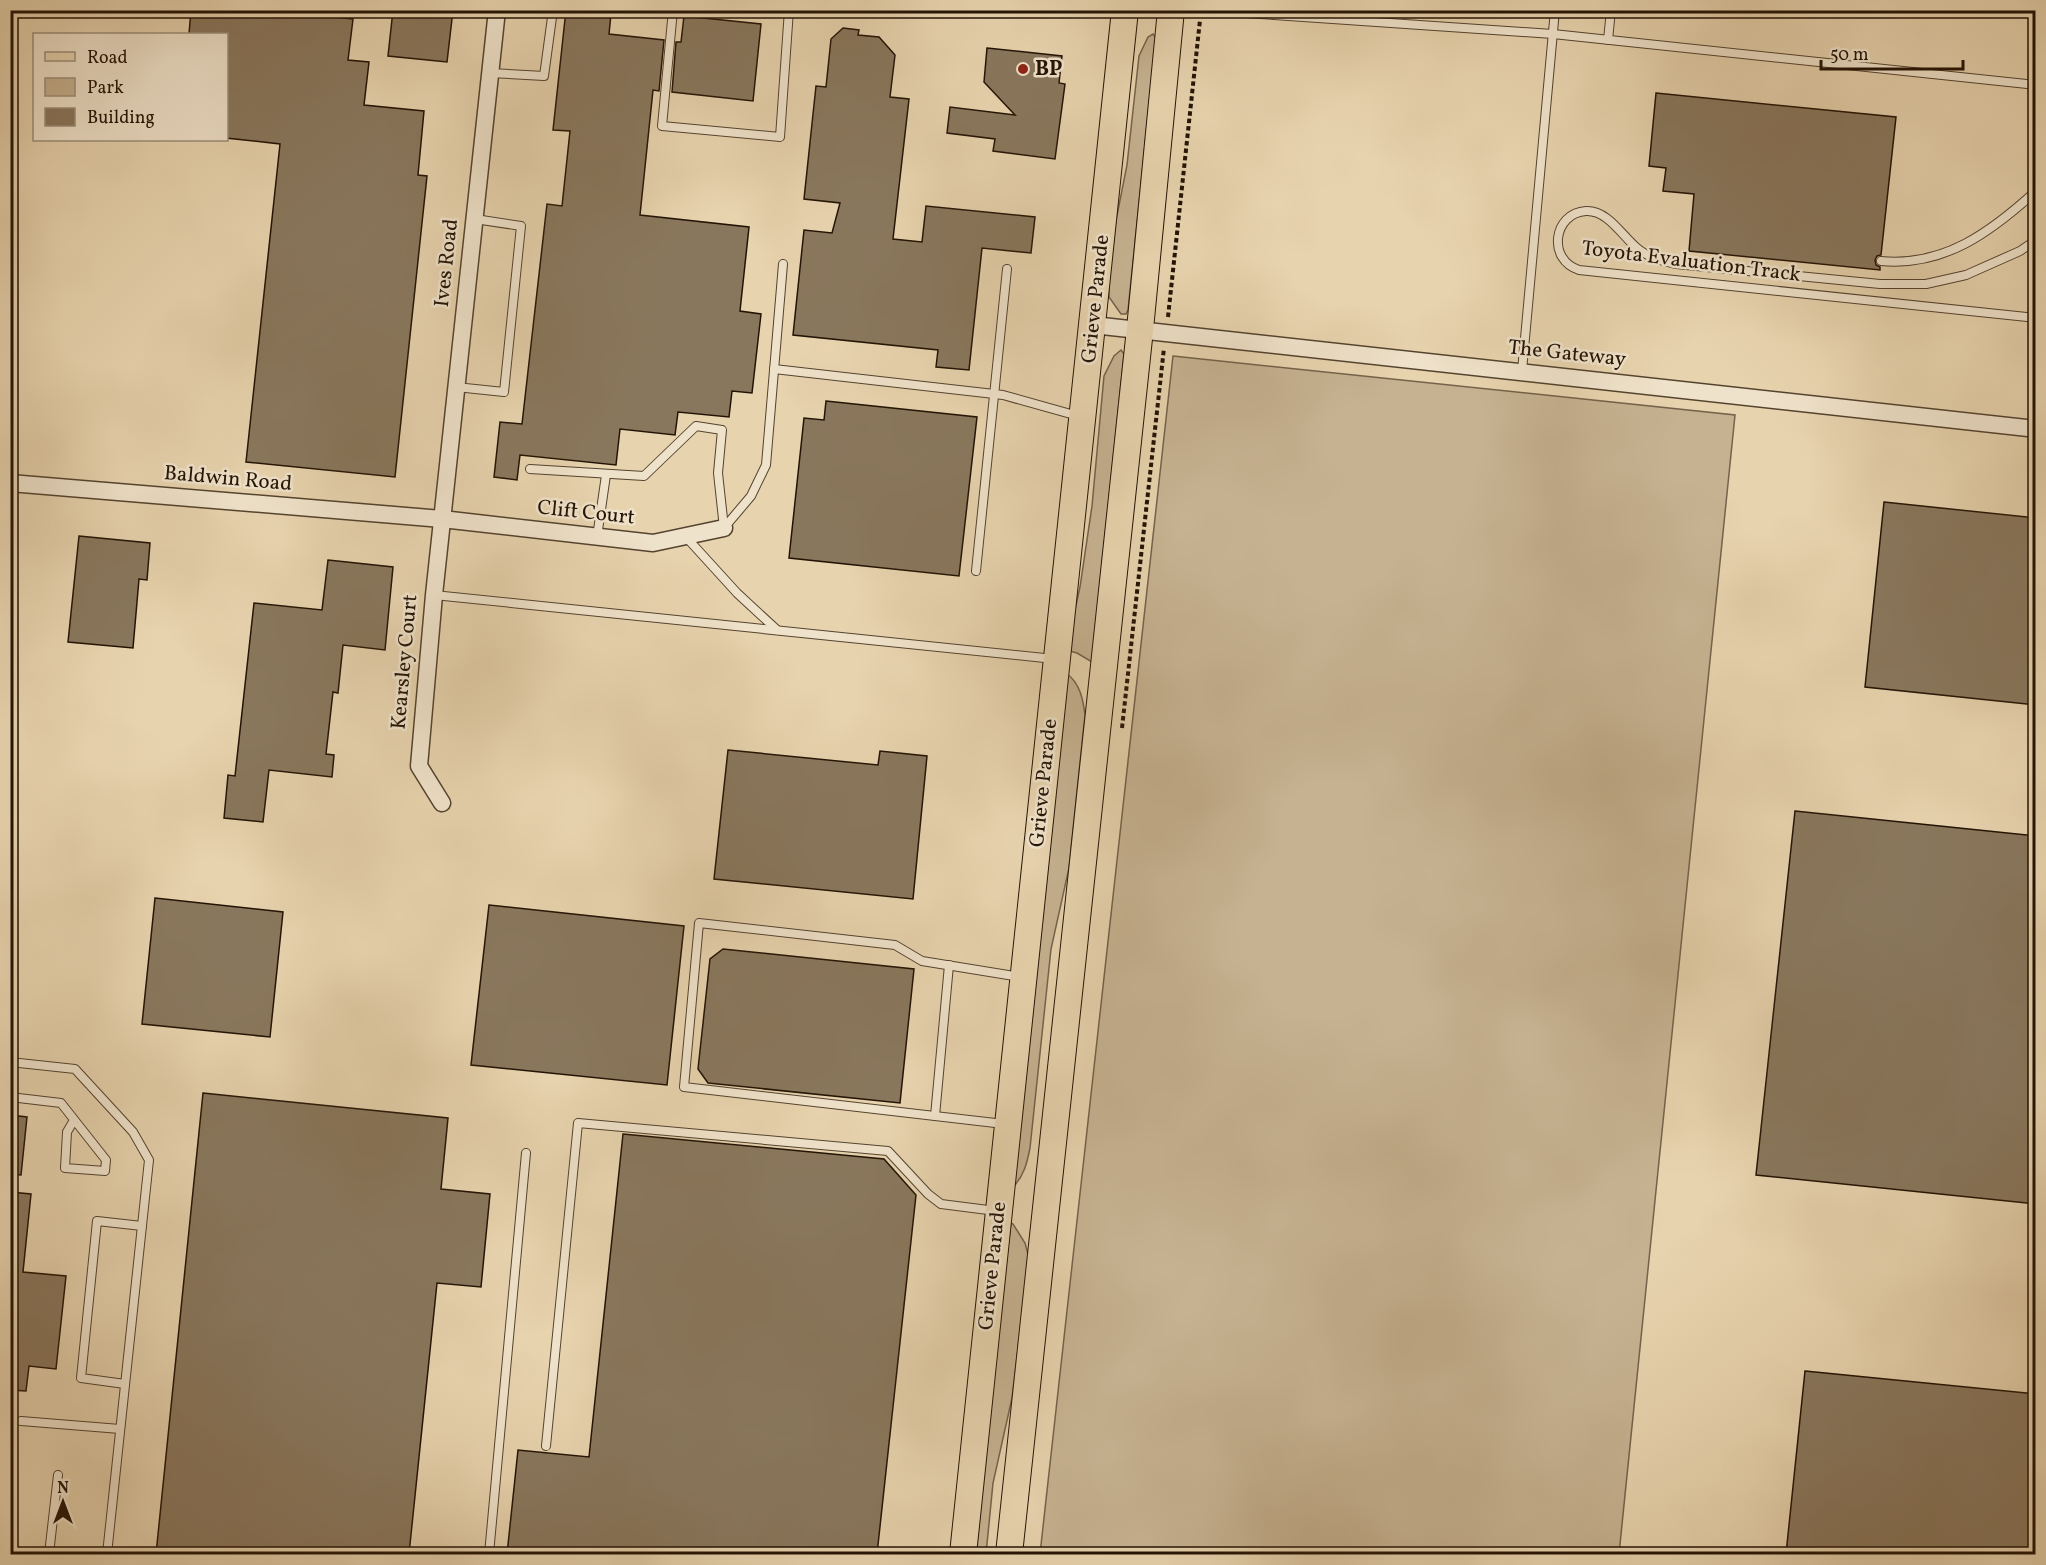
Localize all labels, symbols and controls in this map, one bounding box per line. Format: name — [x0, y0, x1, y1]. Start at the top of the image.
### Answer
legend — [33, 33, 228, 141]
scale bar — [1821, 33, 1964, 71]
text: 50 m — [1830, 43, 1869, 68]
text: Road — [87, 46, 128, 71]
place label: BP — [1035, 55, 1063, 84]
marker: BP — [1016, 62, 1030, 76]
text: Park — [87, 76, 124, 101]
text: Building — [87, 106, 155, 131]
street label: Ives Road — [428, 217, 466, 309]
street label: Grieve Parade — [1075, 233, 1117, 365]
street label: Toyota Evaluation Track — [1580, 234, 1803, 290]
street label: The Gateway — [1507, 333, 1628, 375]
street label: Baldwin Road — [163, 459, 293, 499]
street label: Clift Court — [536, 493, 636, 533]
street label: Kearsley Court — [385, 593, 425, 731]
street label: Grieve Parade — [1023, 717, 1065, 849]
street label: Grieve Parade — [972, 1200, 1014, 1332]
north arrow — [33, 1472, 93, 1532]
text: N — [57, 1478, 69, 1500]

